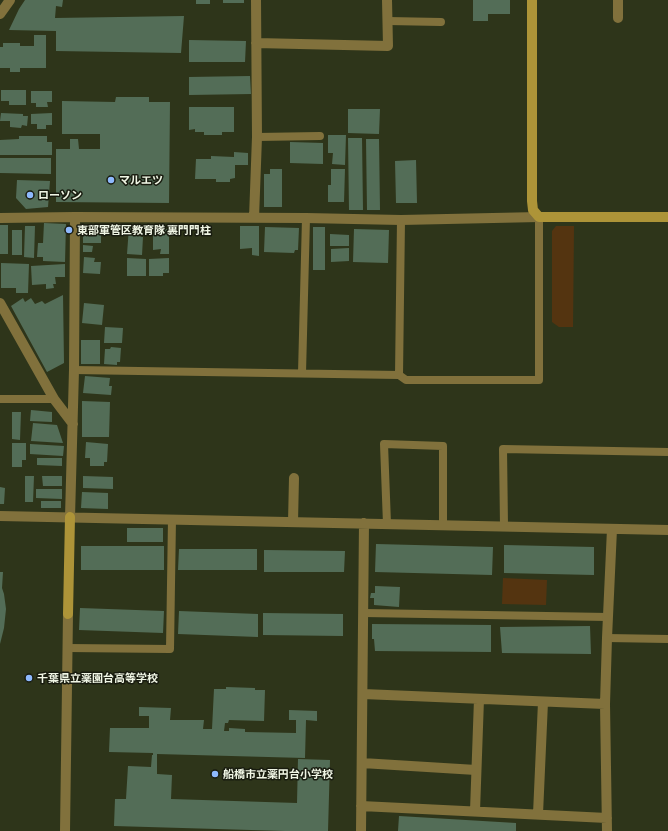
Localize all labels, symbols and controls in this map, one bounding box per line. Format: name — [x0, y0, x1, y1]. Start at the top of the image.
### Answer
place label: マルエツ — [119, 173, 163, 187]
marker: マルエツ — [106, 175, 116, 185]
place label: ローソン — [38, 188, 82, 202]
marker: ローソン — [25, 190, 35, 200]
place label: 東部軍管区教育隊 裏門門柱 — [77, 223, 211, 237]
marker: 東部軍管区教育隊 裏門門柱 — [64, 225, 74, 235]
place label: 千葉県立薬園台高等学校 — [37, 671, 158, 685]
marker: 千葉県立薬園台高等学校 — [24, 673, 34, 683]
place label: 船橋市立薬円台小学校 — [223, 767, 333, 781]
marker: 船橋市立薬円台小学校 — [210, 769, 220, 779]

